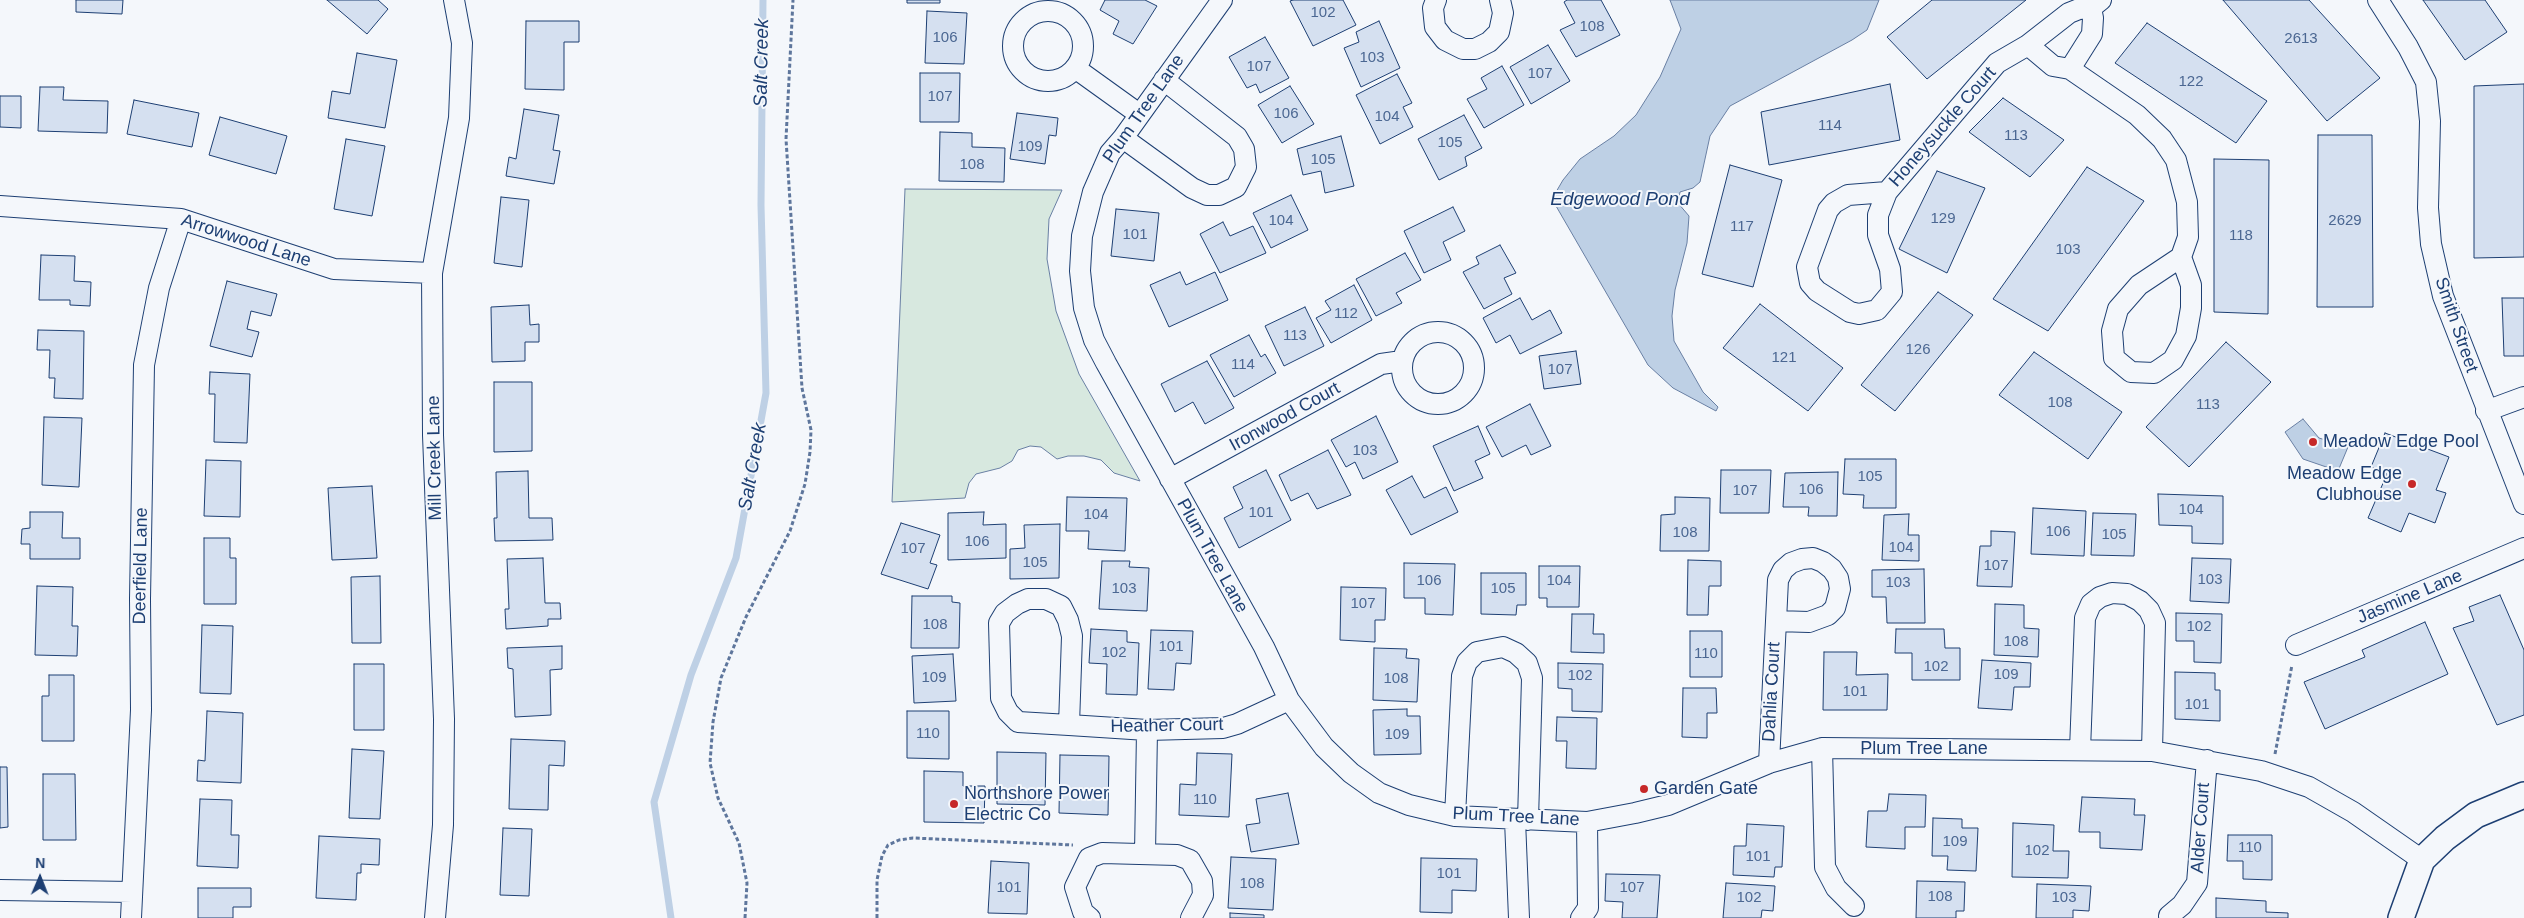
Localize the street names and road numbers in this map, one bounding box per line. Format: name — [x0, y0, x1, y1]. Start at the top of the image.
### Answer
street label: Plum Tree Lane — [1099, 51, 1189, 167]
street label: Honeysuckle Court — [1885, 63, 2001, 191]
street label: Arrowwood Lane — [178, 210, 314, 272]
street label: Smith Street — [2430, 275, 2482, 375]
street label: Ironwood Court — [1226, 378, 1344, 456]
street label: Mill Creek Lane — [423, 395, 447, 521]
street label: Plum Tree Lane — [1172, 495, 1252, 617]
street label: Deerfield Lane — [129, 507, 153, 625]
street label: Jasmine Lane — [2354, 565, 2466, 629]
street label: Dahlia Court — [1759, 641, 1785, 743]
street label: Heather Court — [1110, 714, 1224, 738]
street label: Plum Tree Lane — [1860, 738, 1988, 760]
street label: Alder Court — [2187, 782, 2215, 874]
street label: Plum Tree Lane — [1452, 803, 1580, 831]

